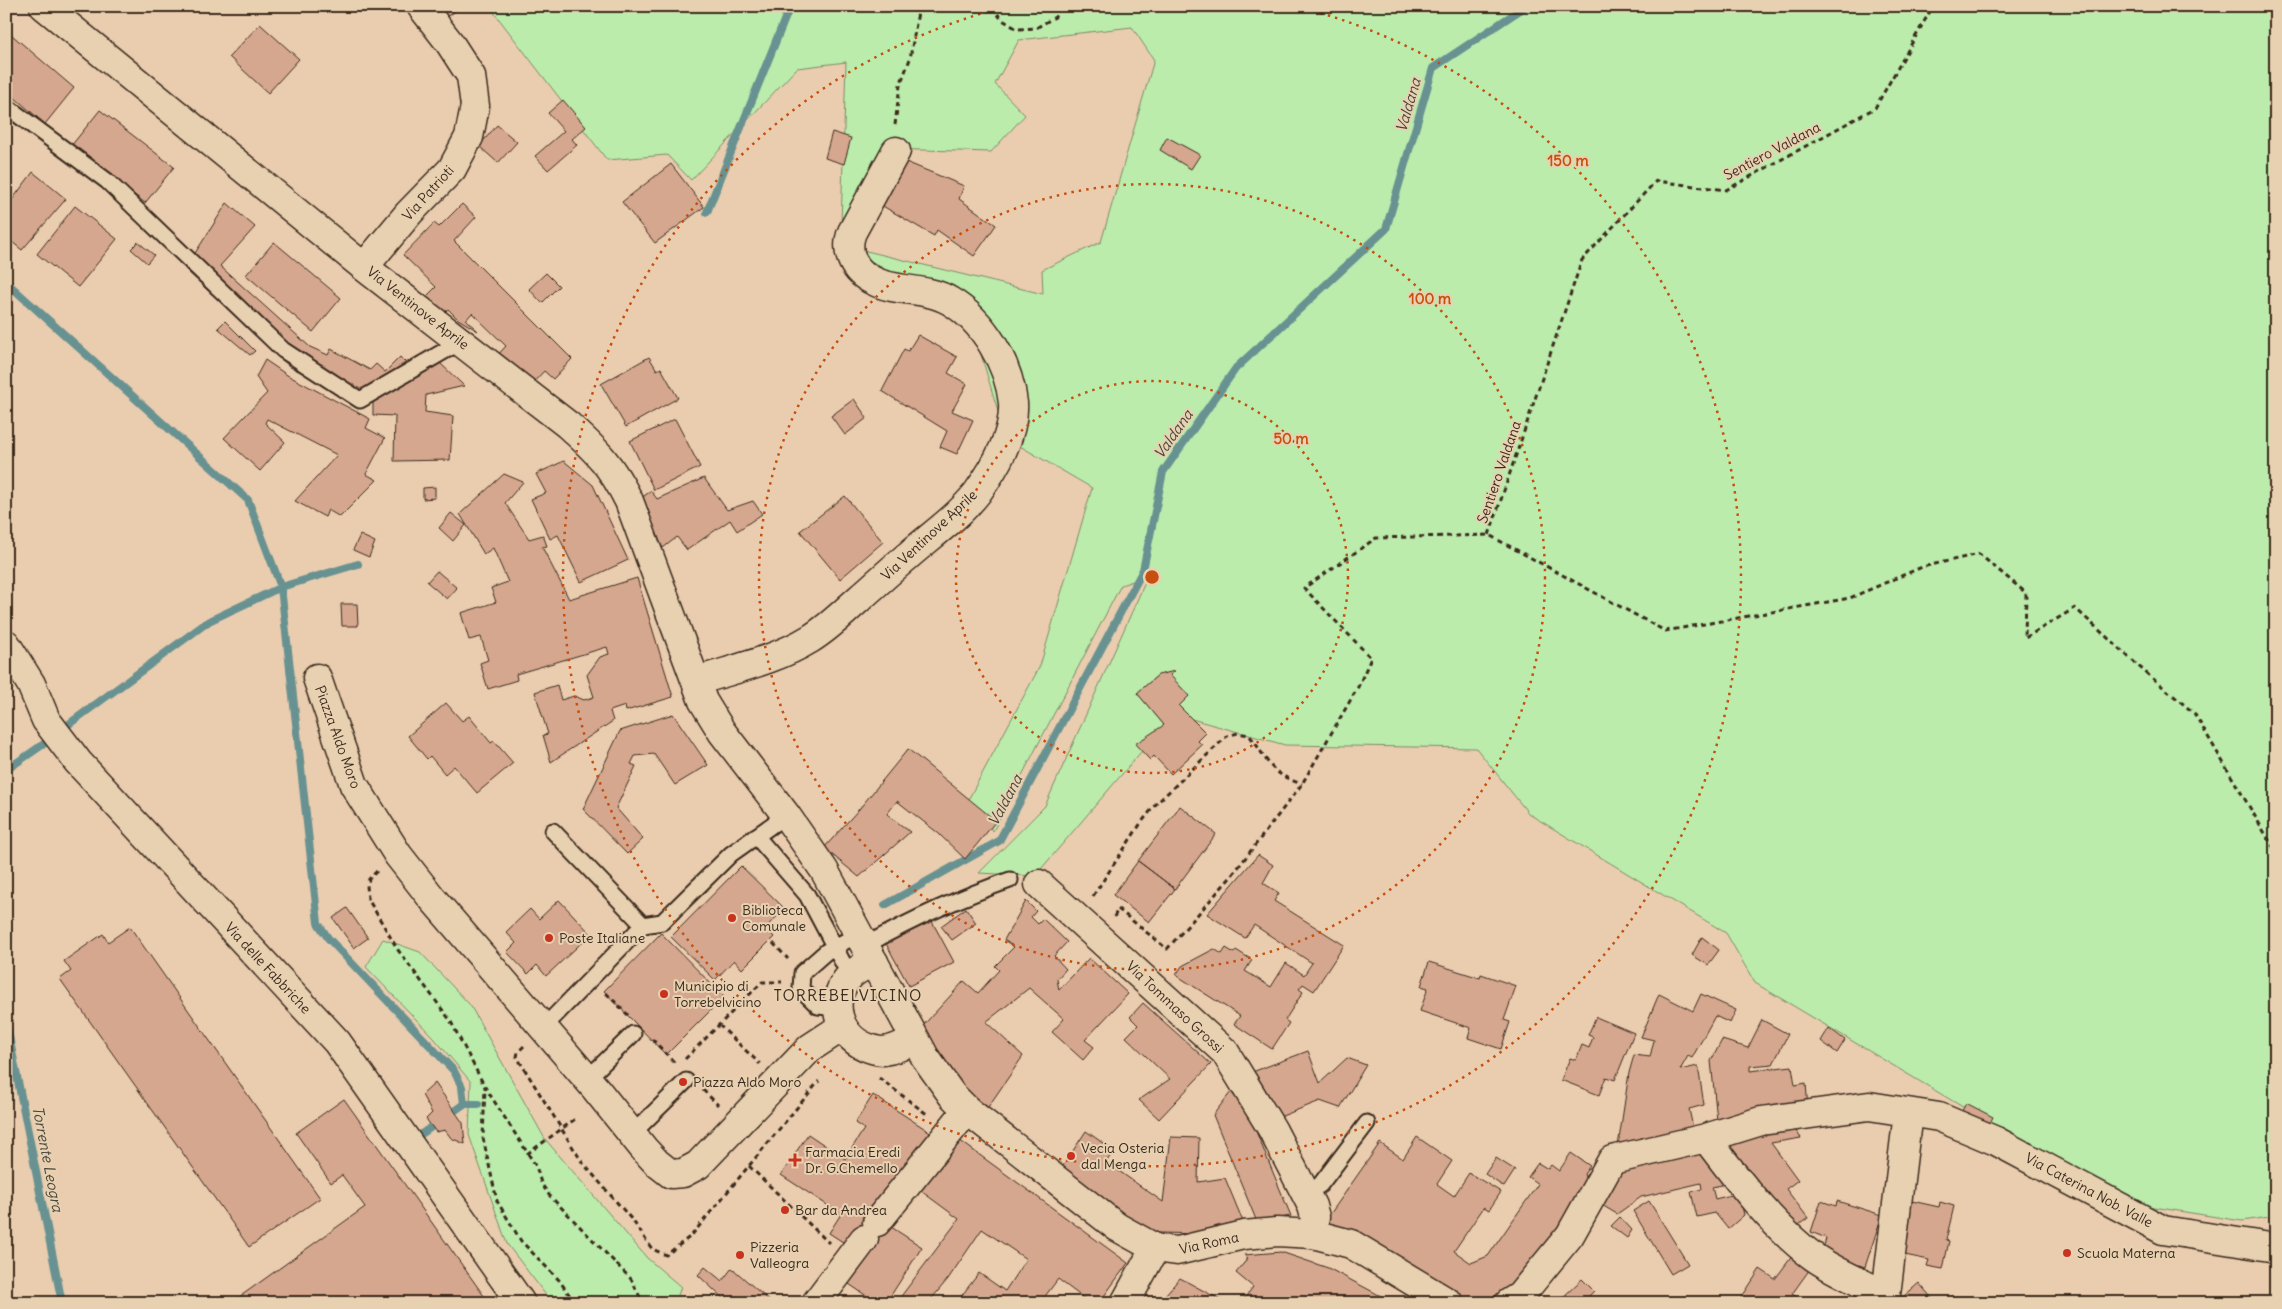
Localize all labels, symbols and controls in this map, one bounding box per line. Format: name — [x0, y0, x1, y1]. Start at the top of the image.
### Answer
water label: Valdana — [1391, 74, 1425, 134]
street label: Sentiero Valdana — [1720, 118, 1824, 184]
text: 150 m — [1547, 151, 1589, 170]
street label: Via Patrioti — [398, 162, 458, 224]
street label: Via Ventinove Aprile — [363, 262, 473, 354]
text: 100 m — [1409, 289, 1451, 308]
water label: Valdana — [1149, 405, 1197, 462]
street label: Sentiero Valdana — [1473, 418, 1525, 526]
text: 50 m — [1273, 429, 1309, 448]
street label: Via Ventinove Aprile — [877, 486, 981, 584]
centre of rings — [1143, 568, 1161, 586]
street label: Piazza Aldo Moro — [311, 683, 365, 791]
water label: Valdana — [984, 770, 1027, 829]
place label: Biblioteca Comunale — [742, 901, 806, 935]
marker: Biblioteca Comunale — [726, 912, 738, 924]
street label: Via delle Fabbriche — [221, 919, 315, 1017]
place label: Poste Italiane — [559, 929, 645, 947]
marker: Poste Italiane — [543, 932, 555, 944]
street label: Via Tommaso Grossi — [1122, 957, 1228, 1057]
place label: Municipio di Torrebelvicino — [674, 977, 762, 1011]
district label: TORREBELVICINO — [773, 985, 923, 1005]
marker: Municipio di Torrebelvicino — [658, 988, 670, 1000]
place label: Piazza Aldo Moro — [693, 1073, 801, 1091]
marker: Piazza Aldo Moro — [677, 1076, 689, 1088]
water label: Torrente Leogra — [28, 1104, 68, 1215]
place label: Vecia Osteria dal Menga — [1081, 1139, 1165, 1173]
place label: Farmacia Eredi Dr. G.Chemello — [805, 1143, 900, 1177]
street label: Via Caterina Nob. Valle — [2022, 1149, 2156, 1231]
marker: Vecia Osteria dal Menga — [1065, 1150, 1077, 1162]
marker: Farmacia Eredi Dr. G.Chemello — [789, 1154, 801, 1166]
place label: Bar da Andrea — [795, 1201, 887, 1219]
marker: Bar da Andrea — [779, 1204, 791, 1216]
street label: Via Roma — [1178, 1228, 1240, 1258]
place label: Pizzeria Valleogra — [750, 1238, 809, 1272]
place label: Scuola Materna — [2077, 1244, 2176, 1262]
marker: Scuola Materna — [2061, 1247, 2073, 1259]
marker: Pizzeria Valleogra — [734, 1249, 746, 1261]

